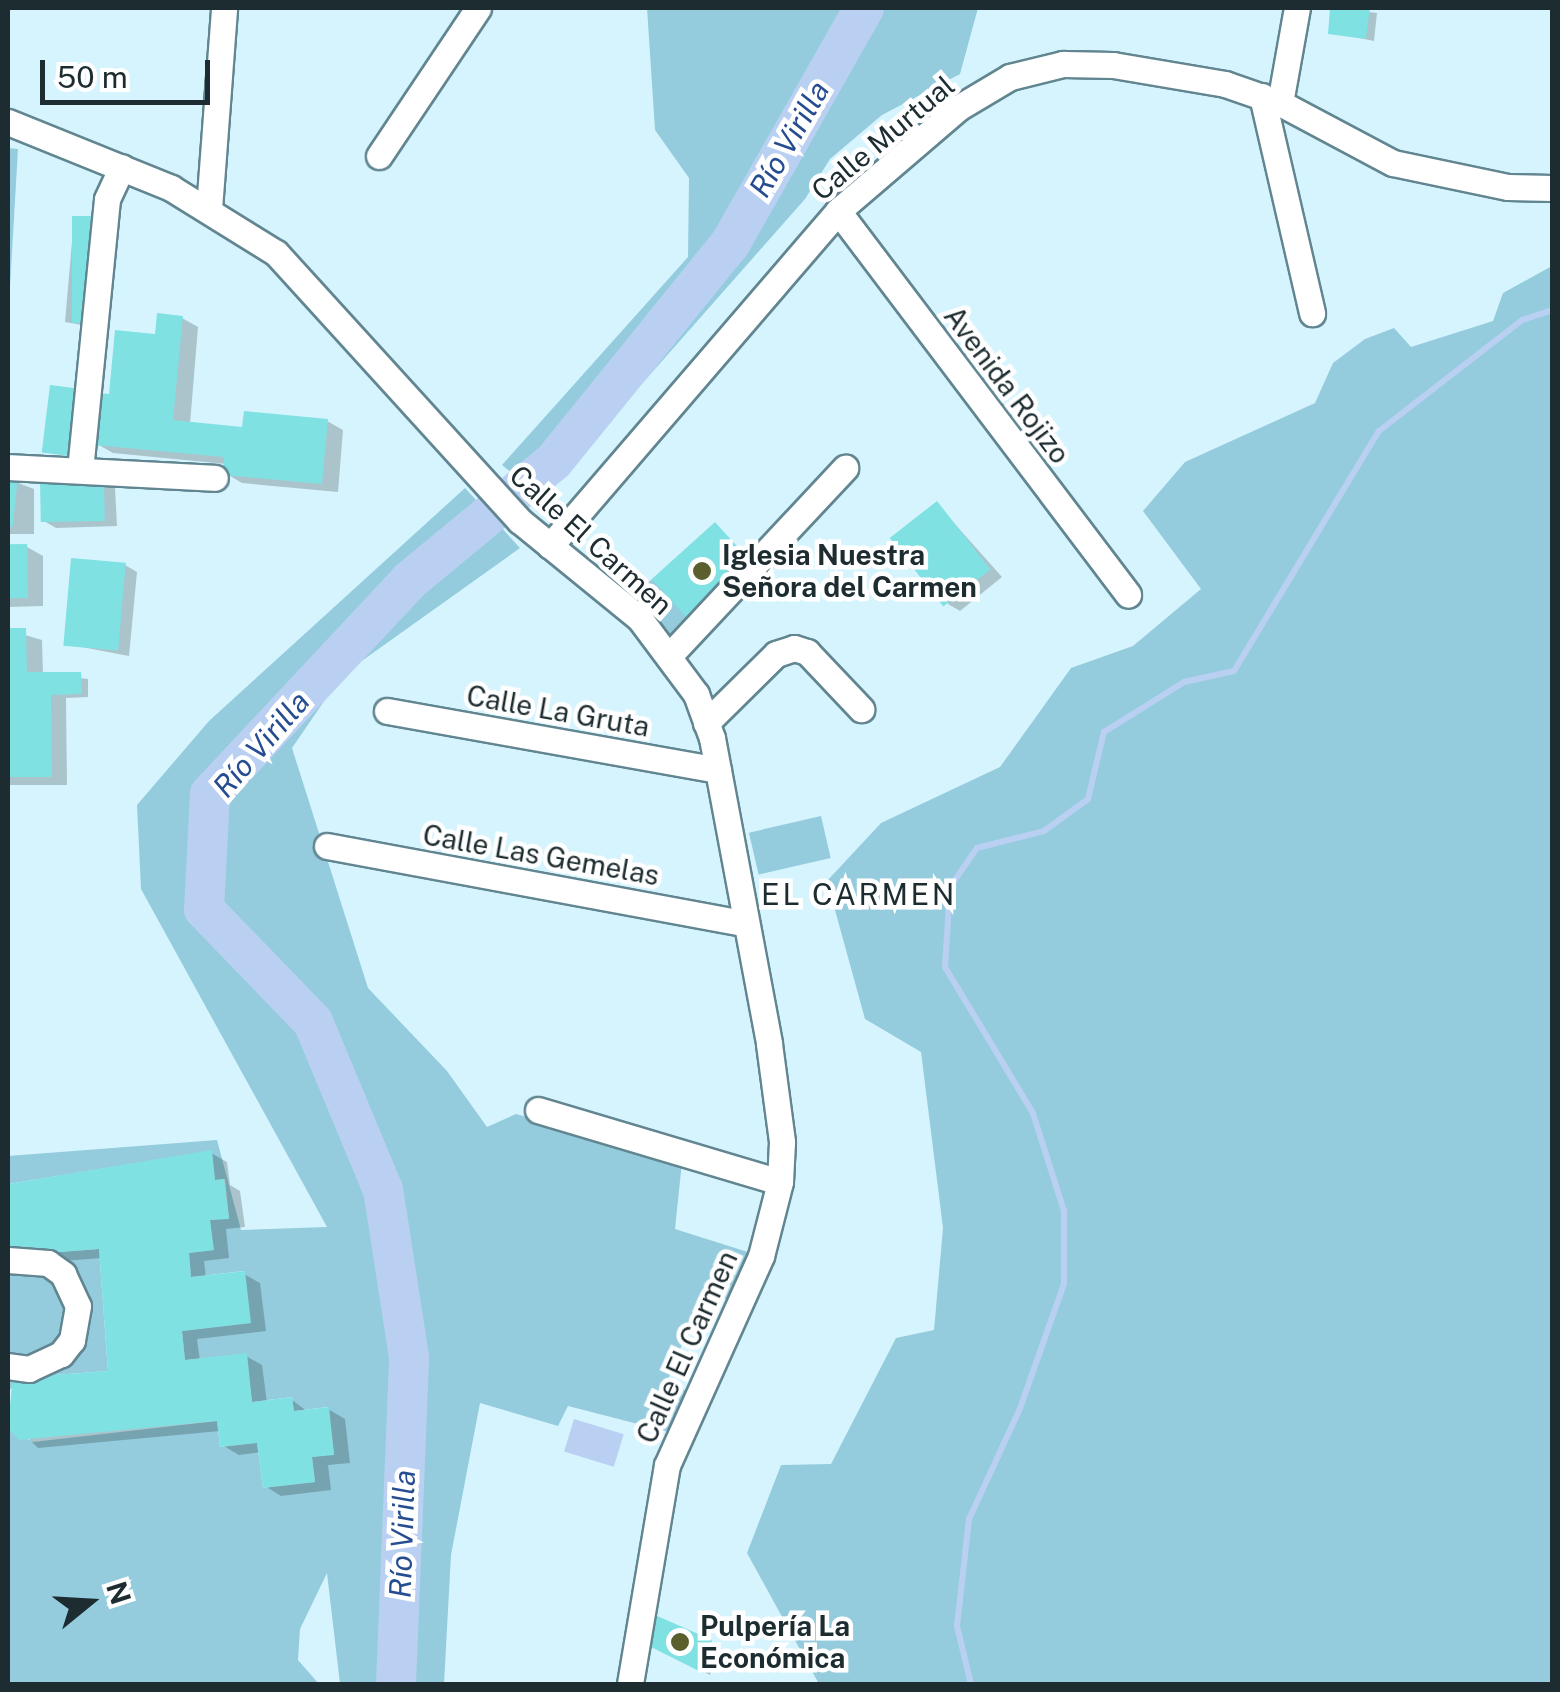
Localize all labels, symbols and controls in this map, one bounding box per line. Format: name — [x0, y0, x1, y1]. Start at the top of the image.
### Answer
scale bar — [45, 40, 215, 102]
text: 50 m — [57, 59, 128, 95]
street label: Calle Murtual — [805, 69, 961, 207]
water label: Río Virilla — [741, 74, 837, 204]
street label: Avenida Rojizo — [937, 300, 1077, 470]
street label: Calle El Carmen — [503, 458, 679, 622]
place label: Iglesia Nuestra Señora del Carmen — [722, 538, 977, 604]
marker: Iglesia Nuestra Señora del Carmen — [691, 560, 713, 582]
street label: Calle La Gruta — [464, 678, 652, 744]
water label: Río Virilla — [205, 684, 317, 804]
street label: Calle Las Gemelas — [420, 818, 662, 892]
district label: EL CARMEN — [761, 876, 957, 912]
street label: Calle El Carmen — [630, 1246, 744, 1448]
water label: Río Virilla — [382, 1469, 422, 1599]
north arrow — [40, 1552, 140, 1652]
text: N — [100, 1577, 138, 1608]
place label: Pulpería La Económica — [700, 1609, 850, 1675]
marker: Pulpería La Económica — [669, 1631, 691, 1653]

